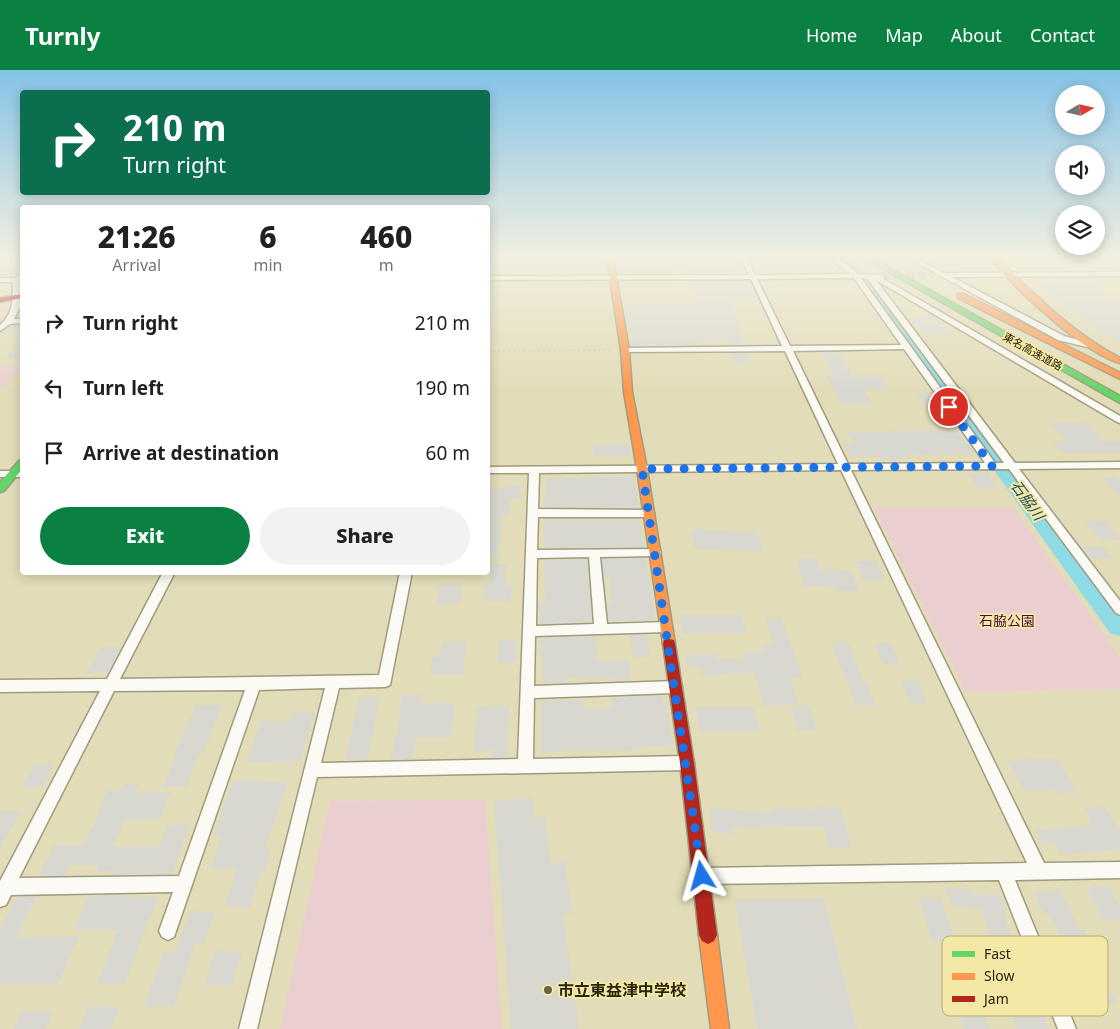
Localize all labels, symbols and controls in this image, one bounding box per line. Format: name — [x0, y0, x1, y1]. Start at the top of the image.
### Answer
text: Turnly — [25, 19, 100, 52]
text: Home — [806, 23, 857, 47]
text: Map — [885, 23, 923, 47]
text: About — [951, 23, 1002, 47]
text: Contact — [1030, 23, 1095, 47]
north arrow — [1055, 85, 1105, 135]
map controls — [1055, 85, 1105, 255]
text: 210 m — [123, 104, 226, 151]
icon: right — [40, 110, 105, 175]
button: sound — [1055, 145, 1105, 195]
text: Turn right — [123, 149, 226, 179]
button: layers — [1055, 205, 1105, 255]
text: 21:26 — [98, 216, 176, 257]
text: 6 — [259, 216, 277, 257]
text: 460 — [360, 216, 412, 257]
text: Arrival — [112, 254, 161, 276]
text: min — [253, 254, 282, 276]
text: m — [379, 254, 394, 276]
icon: right — [40, 309, 68, 337]
text: Turn right — [83, 310, 178, 336]
text: 210 m — [415, 310, 470, 336]
street label: 東名高速道路 — [1001, 328, 1065, 374]
icon: left — [40, 374, 68, 402]
text: Turn left — [83, 375, 164, 401]
text: 190 m — [415, 375, 470, 401]
pin — [928, 386, 970, 428]
icon: arrive — [935, 393, 963, 421]
icon: arrive — [40, 439, 68, 467]
text: Arrive at destination — [83, 440, 279, 466]
text: 60 m — [426, 440, 470, 466]
water label: 石脇川 — [1007, 476, 1050, 526]
button: Exit — [40, 507, 250, 565]
button: Share — [260, 507, 470, 565]
park label: 石脇公園 — [979, 611, 1035, 630]
position arrow — [675, 849, 727, 901]
legend — [942, 936, 1108, 1016]
text: Fast — [984, 944, 1011, 963]
text: Slow — [984, 966, 1015, 985]
place label: 市立東益津中学校 — [558, 979, 686, 1001]
marker: 市立東益津中学校 — [542, 984, 554, 996]
text: Jam — [982, 989, 1009, 1008]

